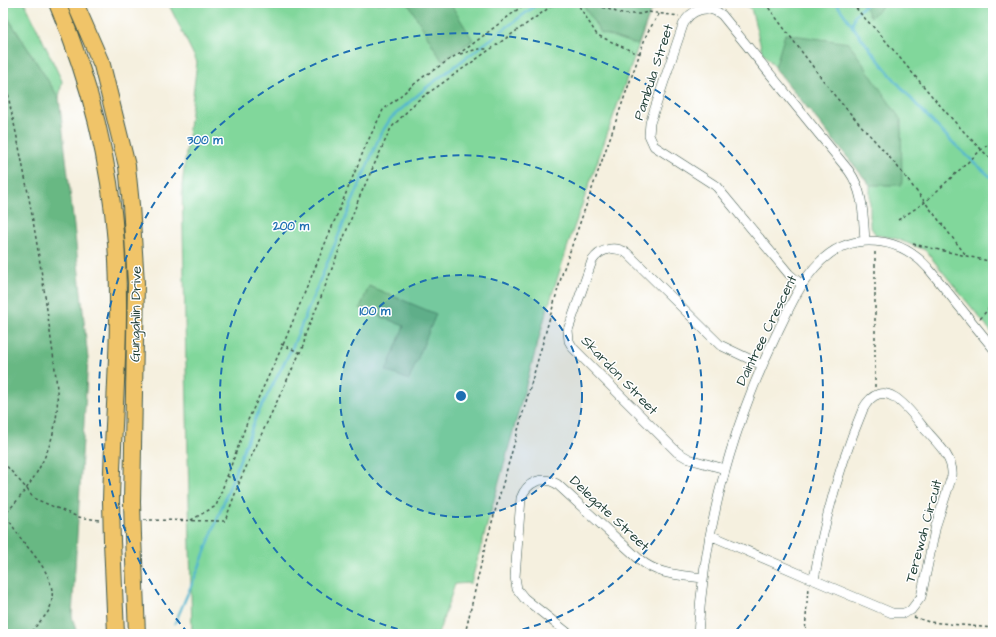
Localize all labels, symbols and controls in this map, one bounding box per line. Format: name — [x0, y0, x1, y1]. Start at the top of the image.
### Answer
street label: Pambula Street — [629, 21, 679, 123]
text: 300 m — [186, 132, 223, 149]
text: 200 m — [272, 218, 310, 235]
street label: Gungahlin Drive — [125, 266, 147, 362]
street label: Daintree Crescent — [731, 271, 803, 389]
text: 100 m — [360, 303, 391, 320]
street label: Skardon Street — [576, 332, 663, 420]
centre of rings — [454, 389, 468, 403]
street label: Delegate Street — [565, 471, 654, 556]
street label: Terewah Circuit — [901, 477, 947, 585]

